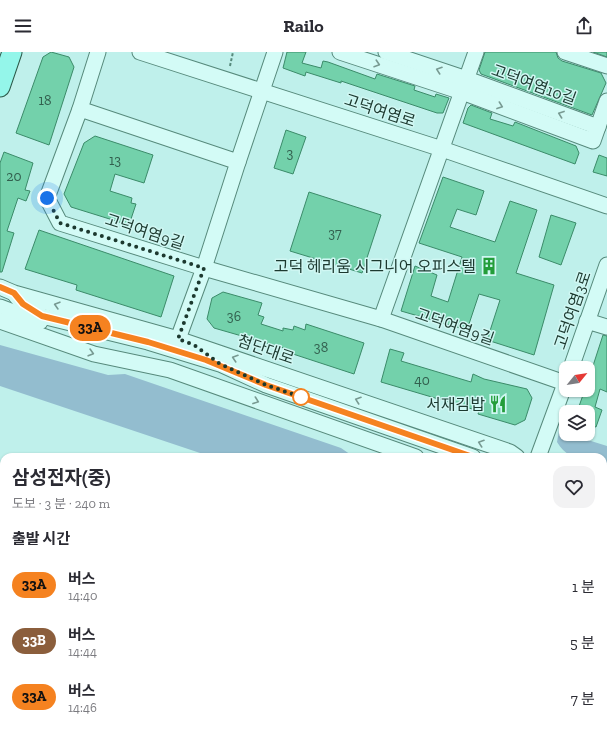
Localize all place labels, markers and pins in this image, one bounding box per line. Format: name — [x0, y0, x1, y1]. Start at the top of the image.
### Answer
building icon: 고덕 헤리움 시그니어 오피스텔 — [479, 256, 499, 276]
place label: 고덕 헤리움 시그니어 오피스텔 — [274, 257, 476, 276]
unlabelled marker — [292, 388, 310, 406]
restaurant icon: 서재김밥 — [488, 394, 508, 414]
place label: 서재김밥 — [426, 395, 485, 414]

